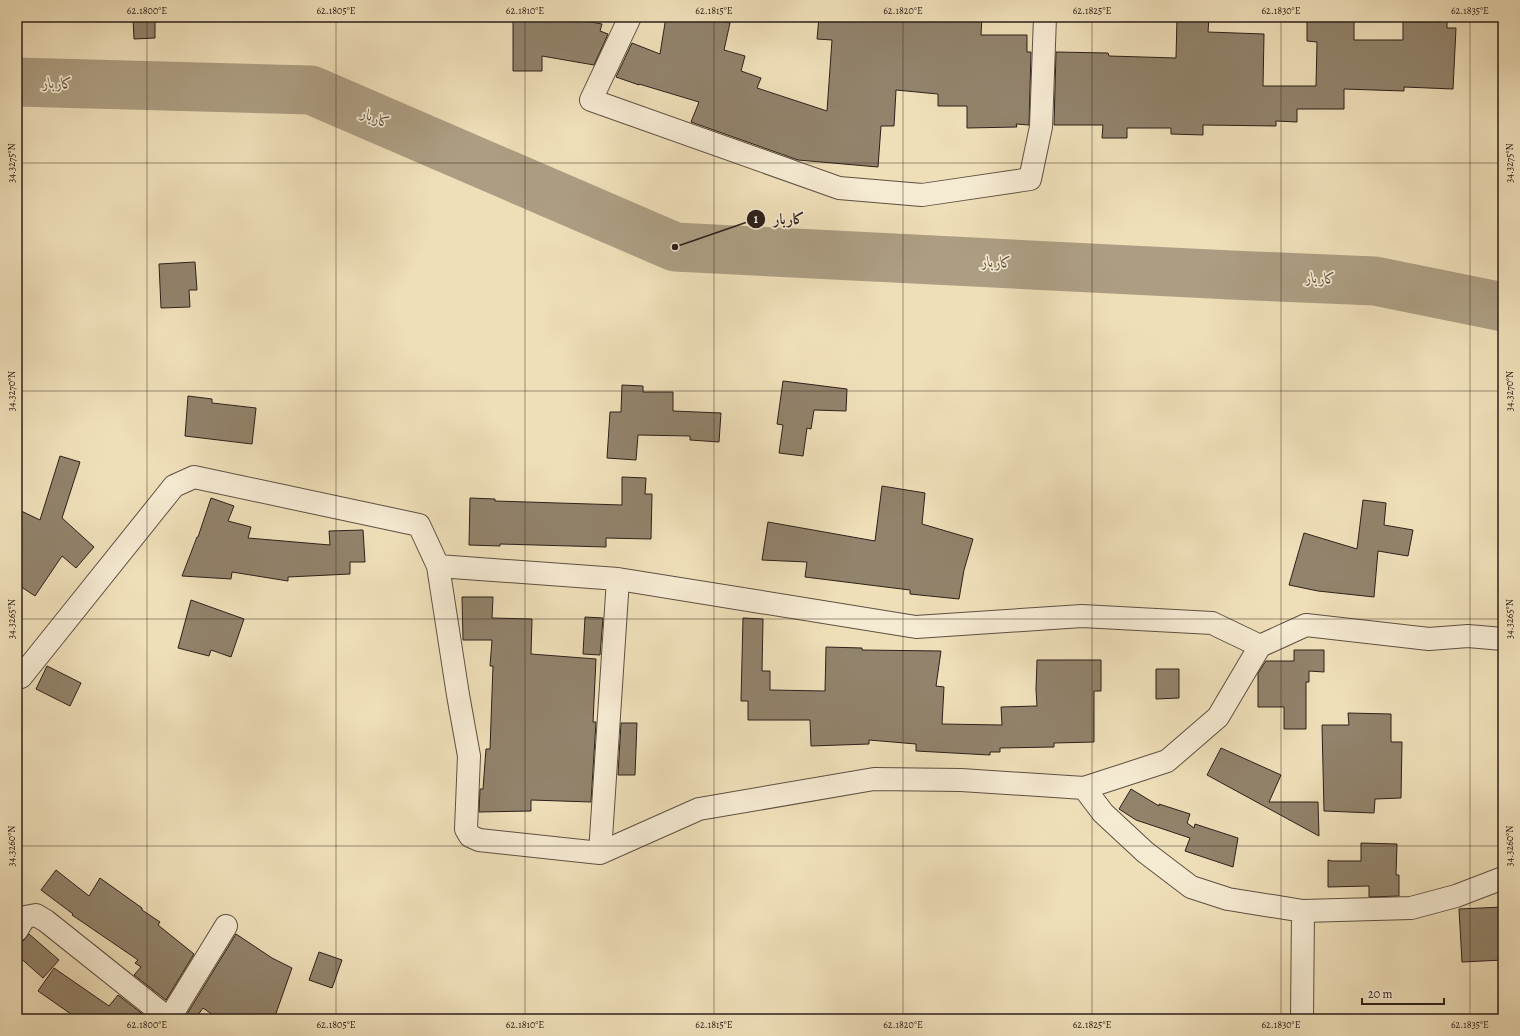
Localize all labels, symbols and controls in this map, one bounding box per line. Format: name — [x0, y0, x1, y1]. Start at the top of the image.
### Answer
text: 62.1800°E — [127, 4, 167, 17]
text: 62.1805°E — [316, 4, 356, 17]
text: 62.1810°E — [506, 4, 544, 17]
text: 62.1815°E — [695, 4, 733, 17]
text: 62.1820°E — [883, 4, 923, 17]
text: 62.1825°E — [1073, 4, 1111, 17]
text: 62.1830°E — [1261, 4, 1301, 17]
text: 62.1835°E — [1451, 4, 1489, 17]
water label: کاربار — [41, 72, 74, 94]
water label: کاربار — [357, 102, 394, 133]
text: 34.3275°N — [5, 143, 18, 183]
text: 34.3275°N — [1503, 143, 1516, 183]
callout: کاربار — [746, 206, 813, 233]
text: کاربار — [771, 209, 805, 229]
text: 1 — [754, 211, 759, 227]
water label: کاربار — [980, 251, 1013, 273]
water label: کاربار — [1304, 267, 1337, 289]
text: 34.3270°N — [5, 371, 18, 411]
text: 34.3270°N — [1503, 371, 1516, 411]
text: 34.3265°N — [5, 599, 18, 639]
text: 34.3265°N — [1503, 599, 1516, 639]
text: 34.3260°N — [5, 826, 18, 866]
text: 34.3260°N — [1503, 826, 1516, 866]
scale bar — [1362, 980, 1444, 1006]
text: 20 m — [1368, 986, 1392, 1002]
text: 62.1800°E — [127, 1018, 167, 1031]
text: 62.1805°E — [316, 1018, 356, 1031]
text: 62.1810°E — [506, 1018, 544, 1031]
text: 62.1815°E — [695, 1018, 733, 1031]
text: 62.1820°E — [883, 1018, 923, 1031]
text: 62.1825°E — [1073, 1018, 1111, 1031]
text: 62.1830°E — [1261, 1018, 1301, 1031]
text: 62.1835°E — [1451, 1018, 1489, 1031]

